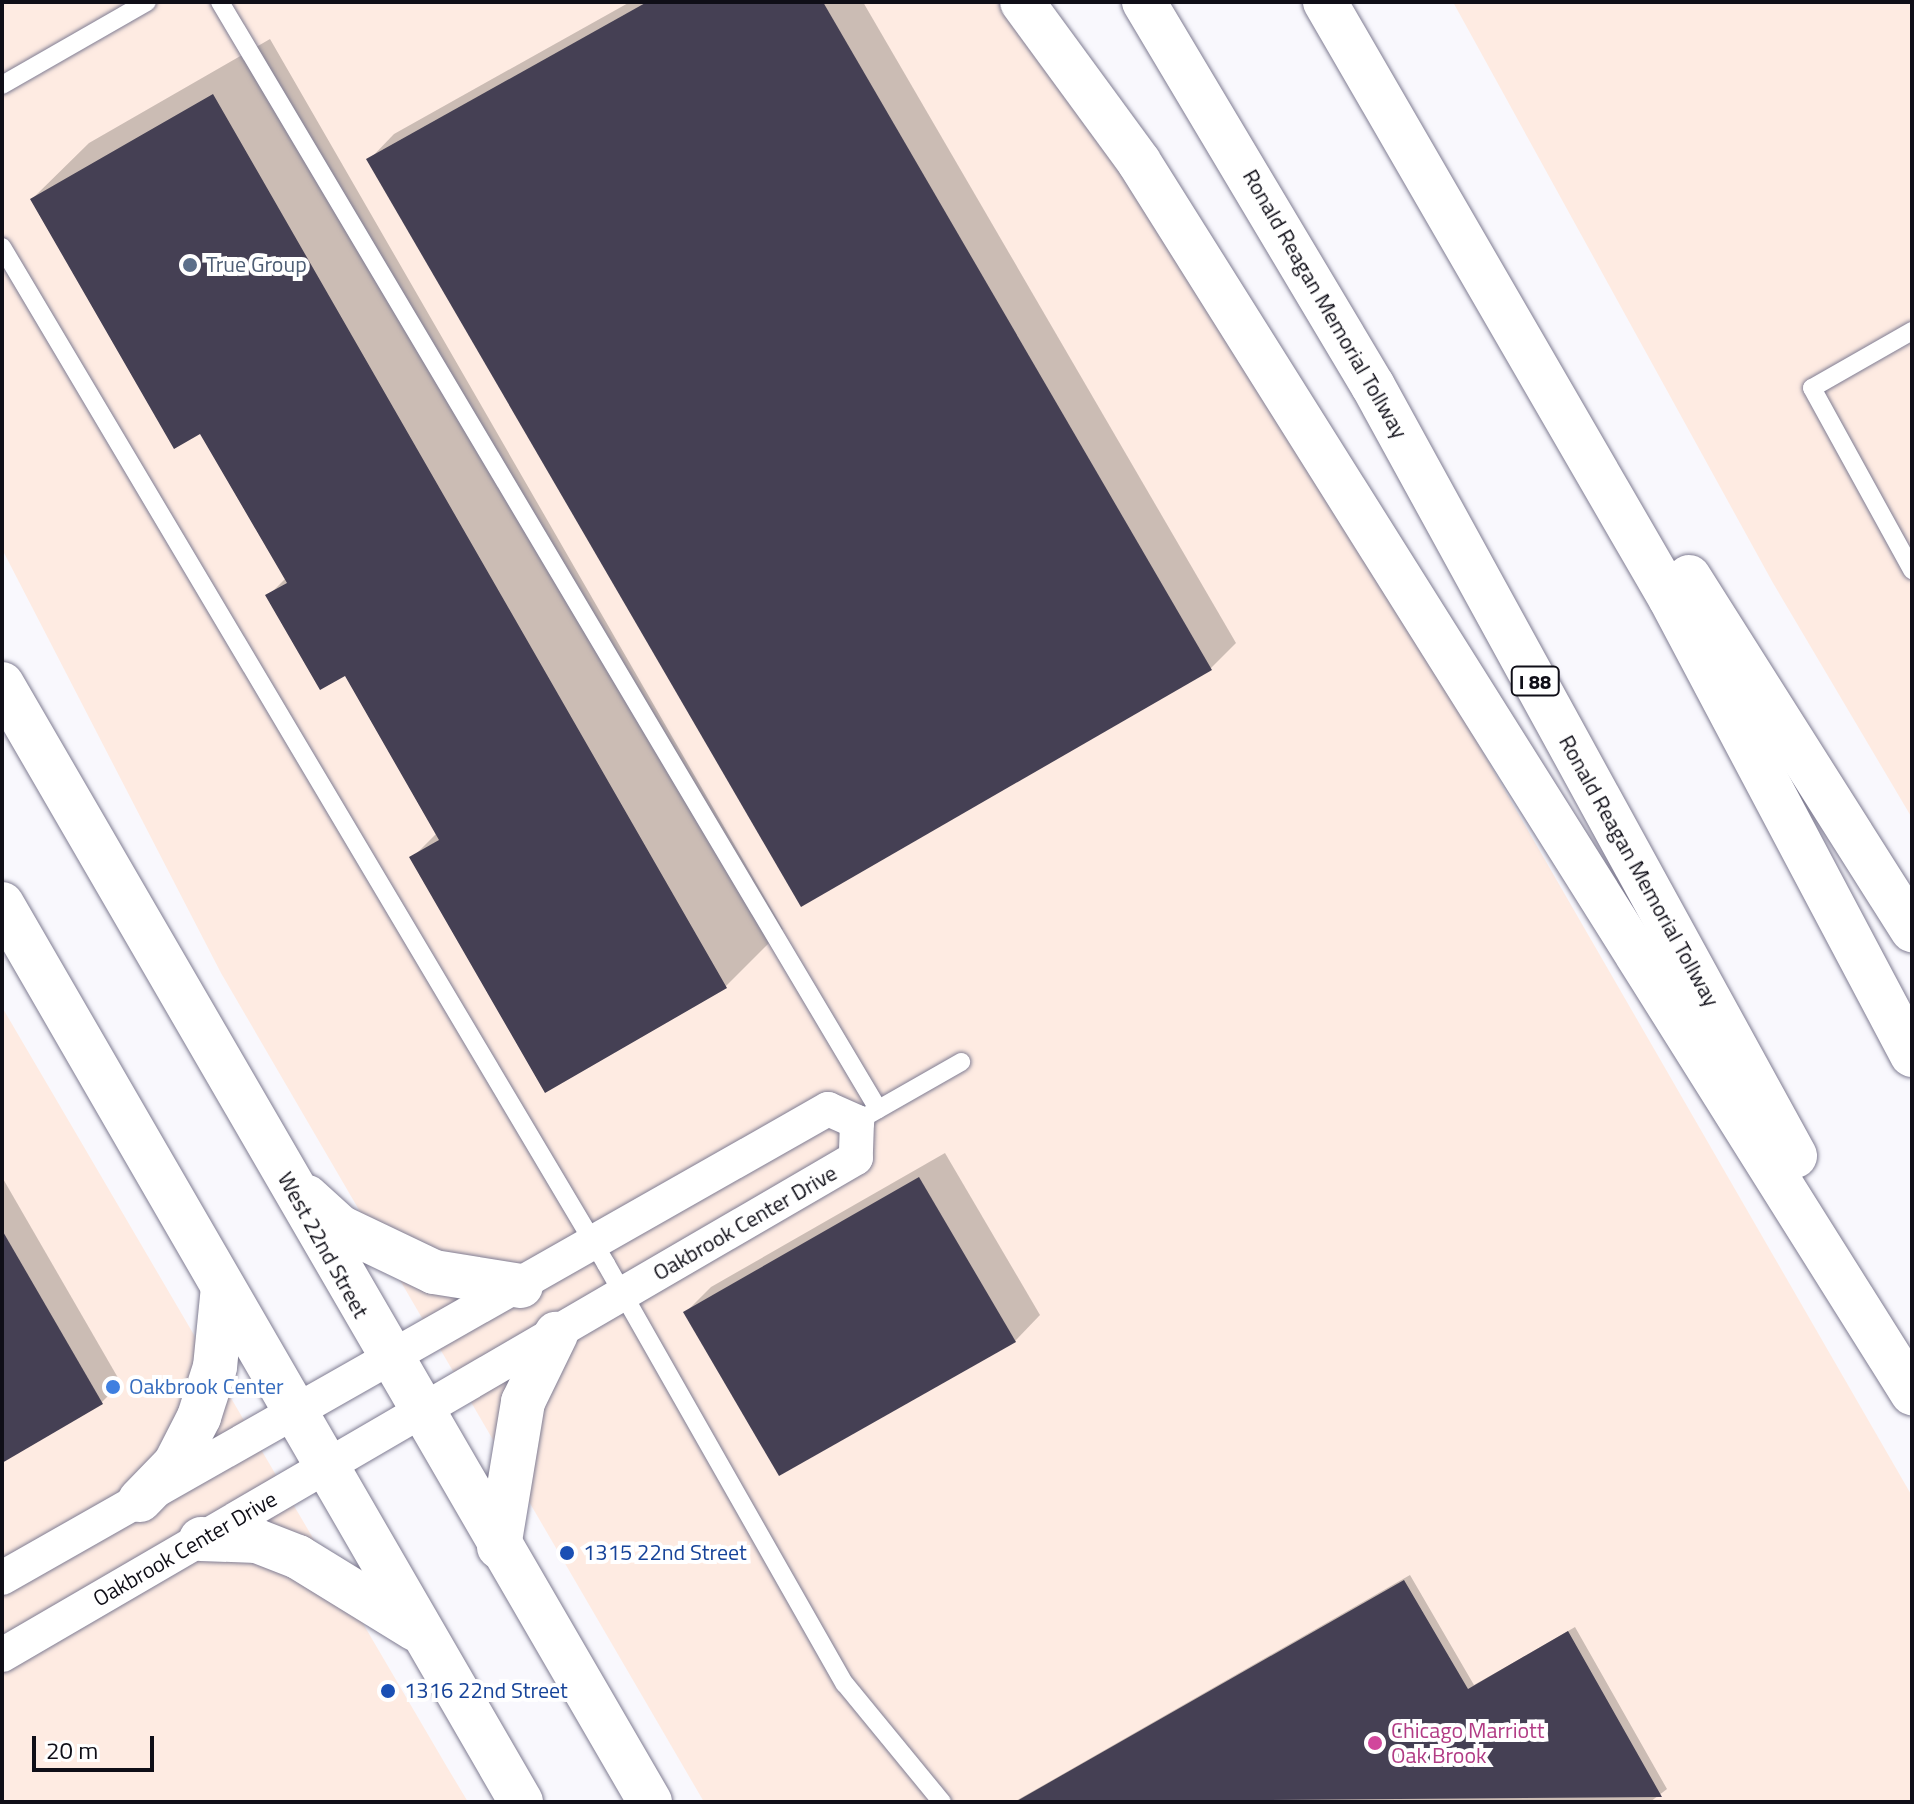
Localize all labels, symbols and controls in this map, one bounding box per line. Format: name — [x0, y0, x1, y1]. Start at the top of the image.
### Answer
street label: Ronald Reagan Memorial Tollway — [1237, 165, 1413, 443]
place label: True Group — [206, 252, 307, 278]
marker: True Group — [181, 256, 199, 274]
road number: I 88 — [1509, 665, 1561, 697]
street label: Ronald Reagan Memorial Tollway — [1553, 731, 1725, 1011]
street label: Oakbrook Center Drive — [648, 1160, 842, 1286]
street label: West 22nd Street — [272, 1167, 374, 1323]
place label: Oakbrook Center — [129, 1374, 284, 1400]
marker: Oakbrook Center — [104, 1378, 122, 1396]
street label: Oakbrook Center Drive — [88, 1486, 282, 1612]
place label: 1315 22nd Street — [583, 1540, 747, 1566]
marker: 1315 22nd Street — [558, 1544, 576, 1562]
place label: 1316 22nd Street — [404, 1678, 568, 1704]
marker: 1316 22nd Street — [379, 1682, 397, 1700]
place label: Chicago Marriott Oak Brook — [1391, 1717, 1544, 1768]
scale bar — [36, 1720, 158, 1770]
text: 20 m — [46, 1732, 98, 1768]
marker: Chicago Marriott Oak Brook — [1366, 1734, 1384, 1752]

